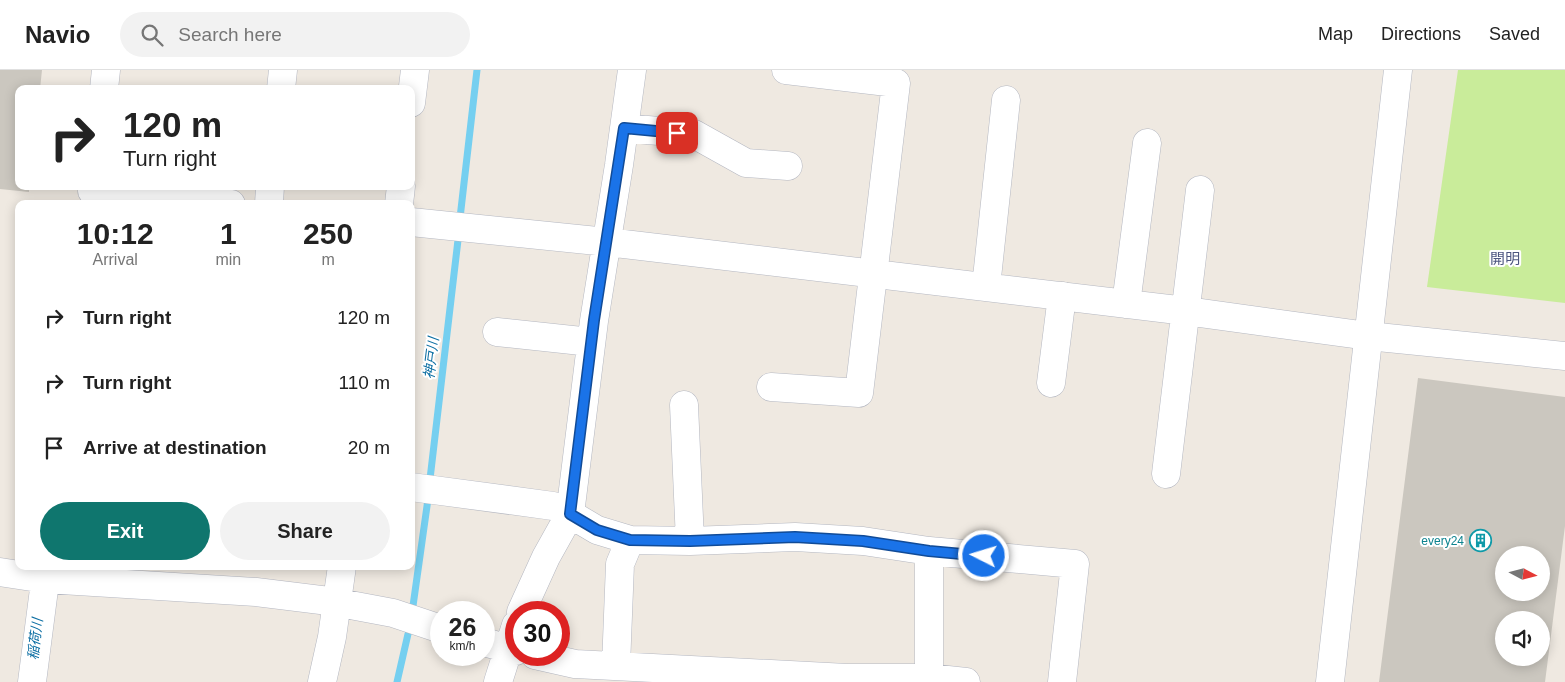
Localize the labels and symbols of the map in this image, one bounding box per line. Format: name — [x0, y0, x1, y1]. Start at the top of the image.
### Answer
pin — [656, 112, 698, 154]
district label: 開明 — [1490, 250, 1520, 267]
water label: 神戸川 — [421, 334, 442, 380]
position arrow — [957, 529, 1009, 581]
building icon: every24 — [1468, 529, 1492, 553]
place label: every24 — [1421, 534, 1464, 548]
north arrow — [1495, 546, 1550, 601]
speed limit sign: 30 — [505, 601, 570, 666]
water label: 稲荷川 — [25, 615, 46, 661]

